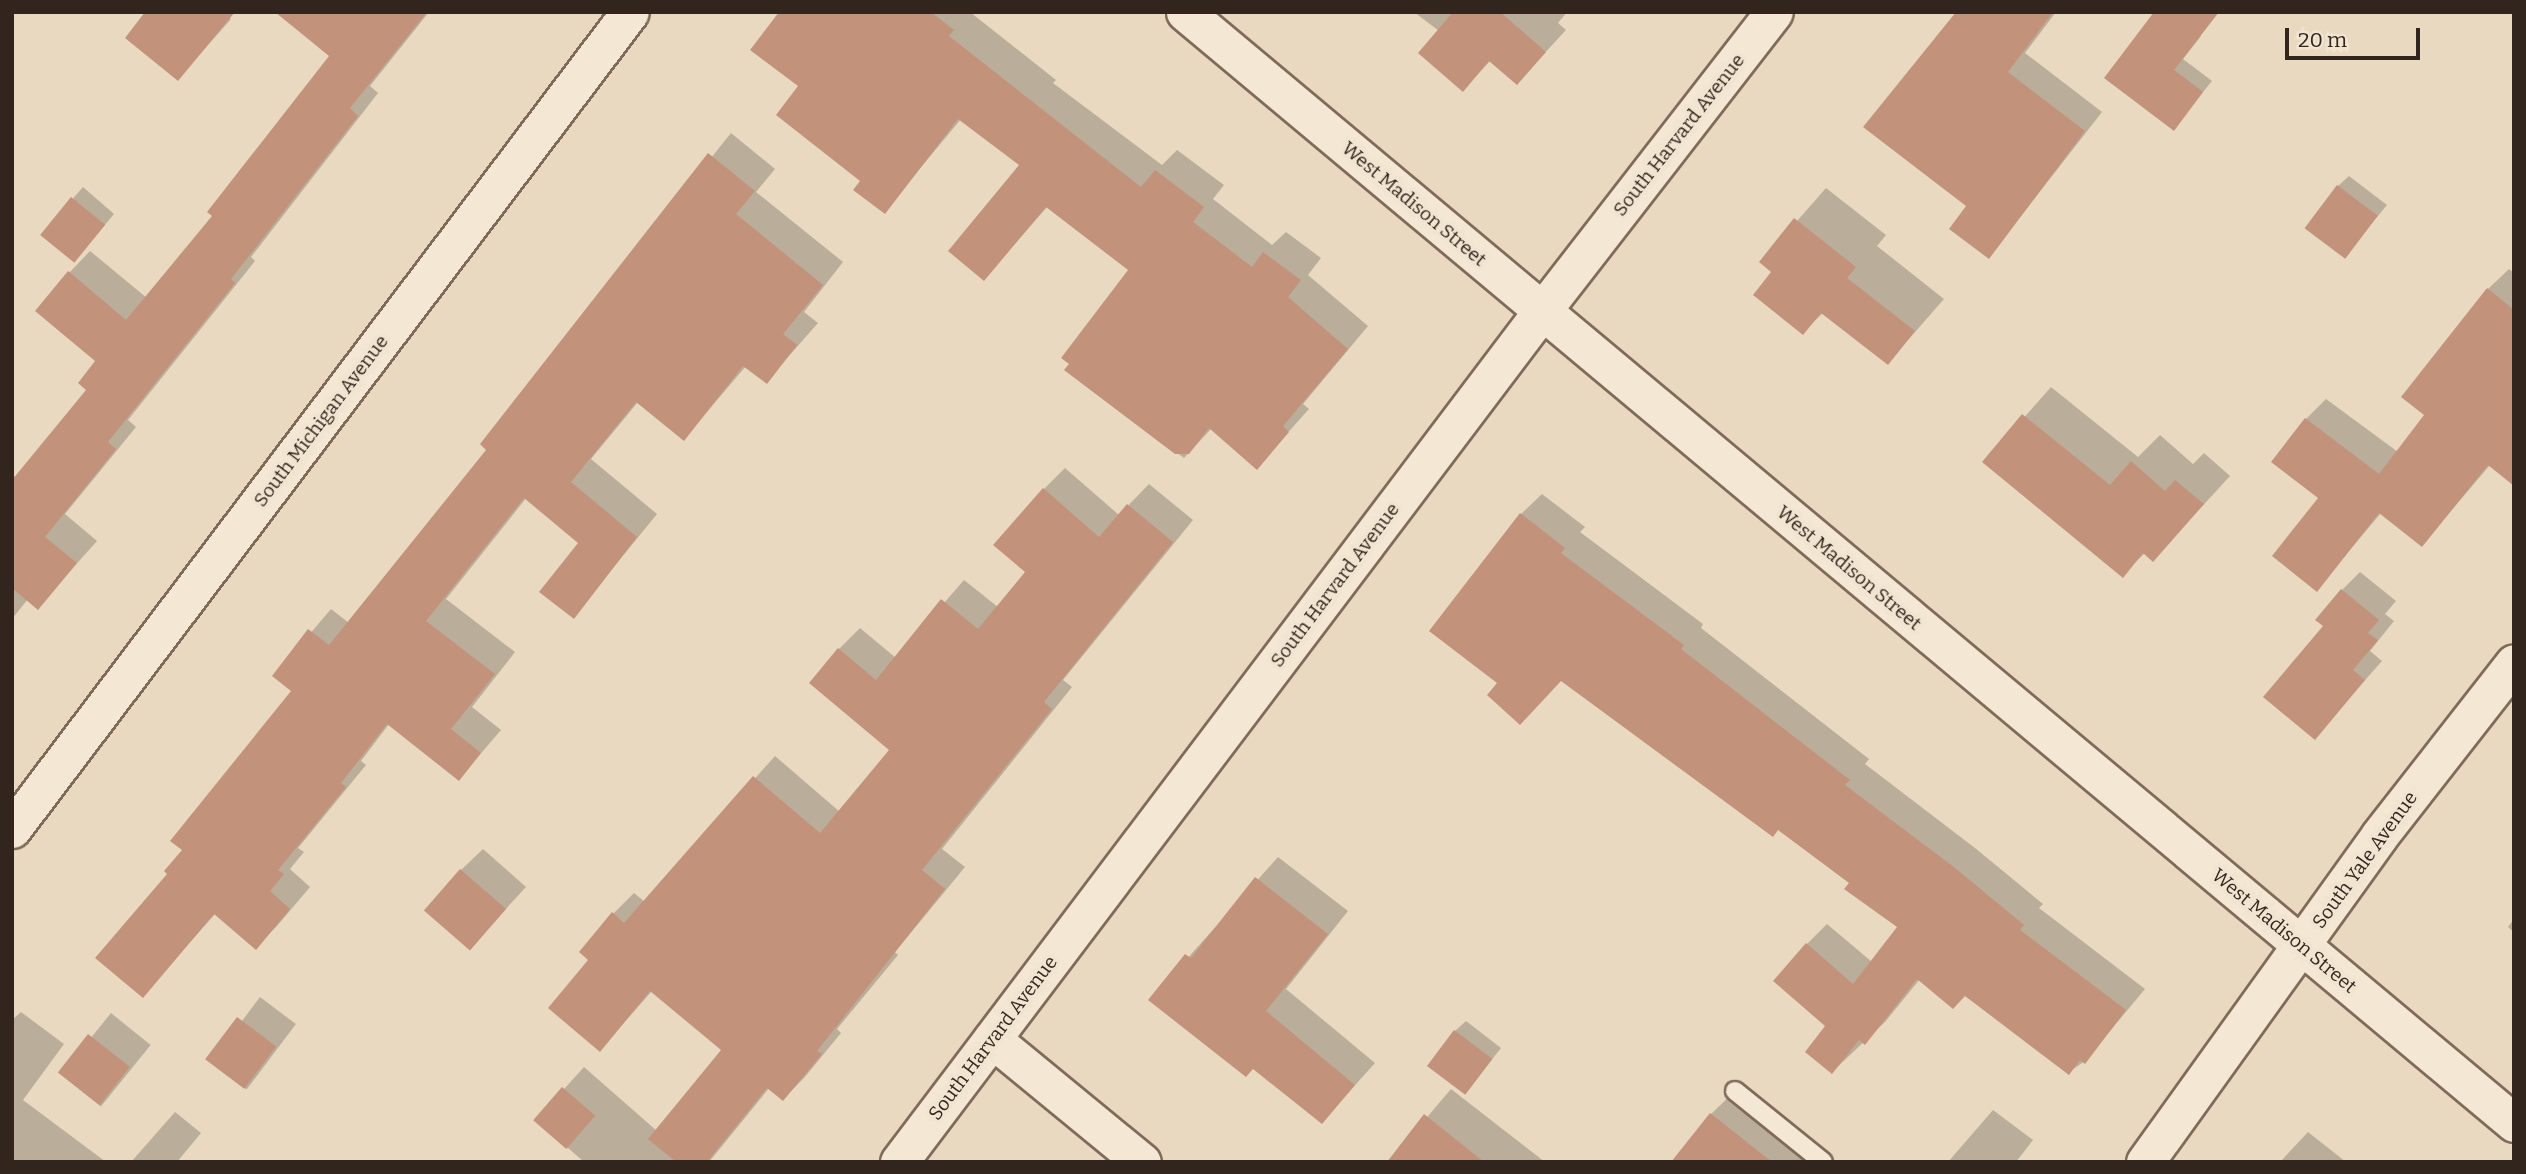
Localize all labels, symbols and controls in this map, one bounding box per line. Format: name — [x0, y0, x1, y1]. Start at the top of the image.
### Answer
scale bar — [2288, 14, 2423, 58]
text: 20 m — [2298, 27, 2347, 53]
street label: South Harvard Avenue — [1609, 49, 1749, 221]
street label: West Madison Street — [1337, 137, 1491, 271]
street label: South Michigan Avenue — [249, 331, 393, 511]
street label: South Harvard Avenue — [1266, 498, 1404, 672]
street label: West Madison Street — [1772, 501, 1926, 635]
street label: South Yale Avenue — [2308, 787, 2422, 933]
street label: West Madison Street — [2207, 864, 2361, 998]
street label: South Harvard Avenue — [924, 951, 1062, 1125]

